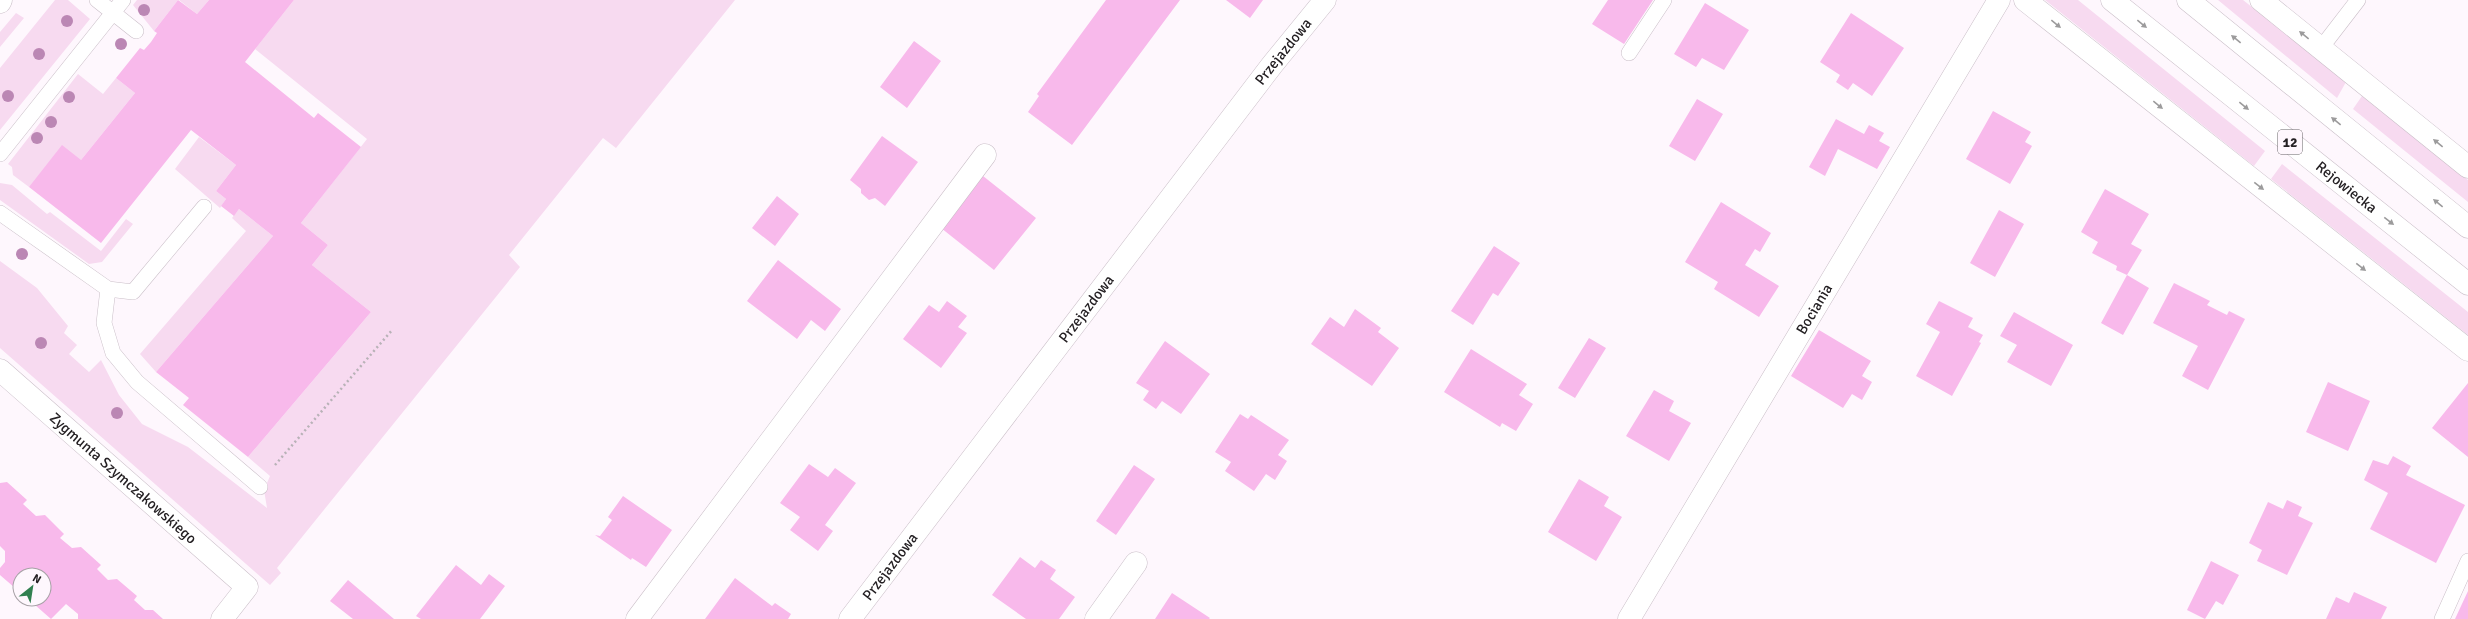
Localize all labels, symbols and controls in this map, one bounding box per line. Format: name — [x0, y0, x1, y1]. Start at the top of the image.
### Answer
street label: Przejazdowa — [1251, 15, 1315, 88]
one-way arrow — [2050, 20, 2061, 29]
one-way arrow — [2137, 20, 2148, 29]
one-way arrow — [2298, 30, 2309, 39]
one-way arrow — [2230, 34, 2241, 43]
one-way arrow — [2152, 101, 2163, 110]
one-way arrow — [2238, 101, 2249, 110]
one-way arrow — [2331, 117, 2342, 126]
road number: 12 — [2278, 130, 2302, 154]
one-way arrow — [2432, 139, 2443, 147]
street label: Rejowiecka — [2312, 157, 2381, 217]
one-way arrow — [2254, 182, 2265, 191]
one-way arrow — [2432, 198, 2443, 207]
one-way arrow — [2384, 217, 2395, 226]
one-way arrow — [2356, 262, 2367, 271]
street label: Przejazdowa — [1055, 271, 1118, 346]
street label: Bociania — [1792, 281, 1836, 338]
street label: Zygmunta Szymczakowskiego — [46, 409, 201, 548]
street label: Przejazdowa — [859, 529, 921, 604]
north arrow — [12, 567, 52, 607]
text: N — [30, 571, 43, 586]

